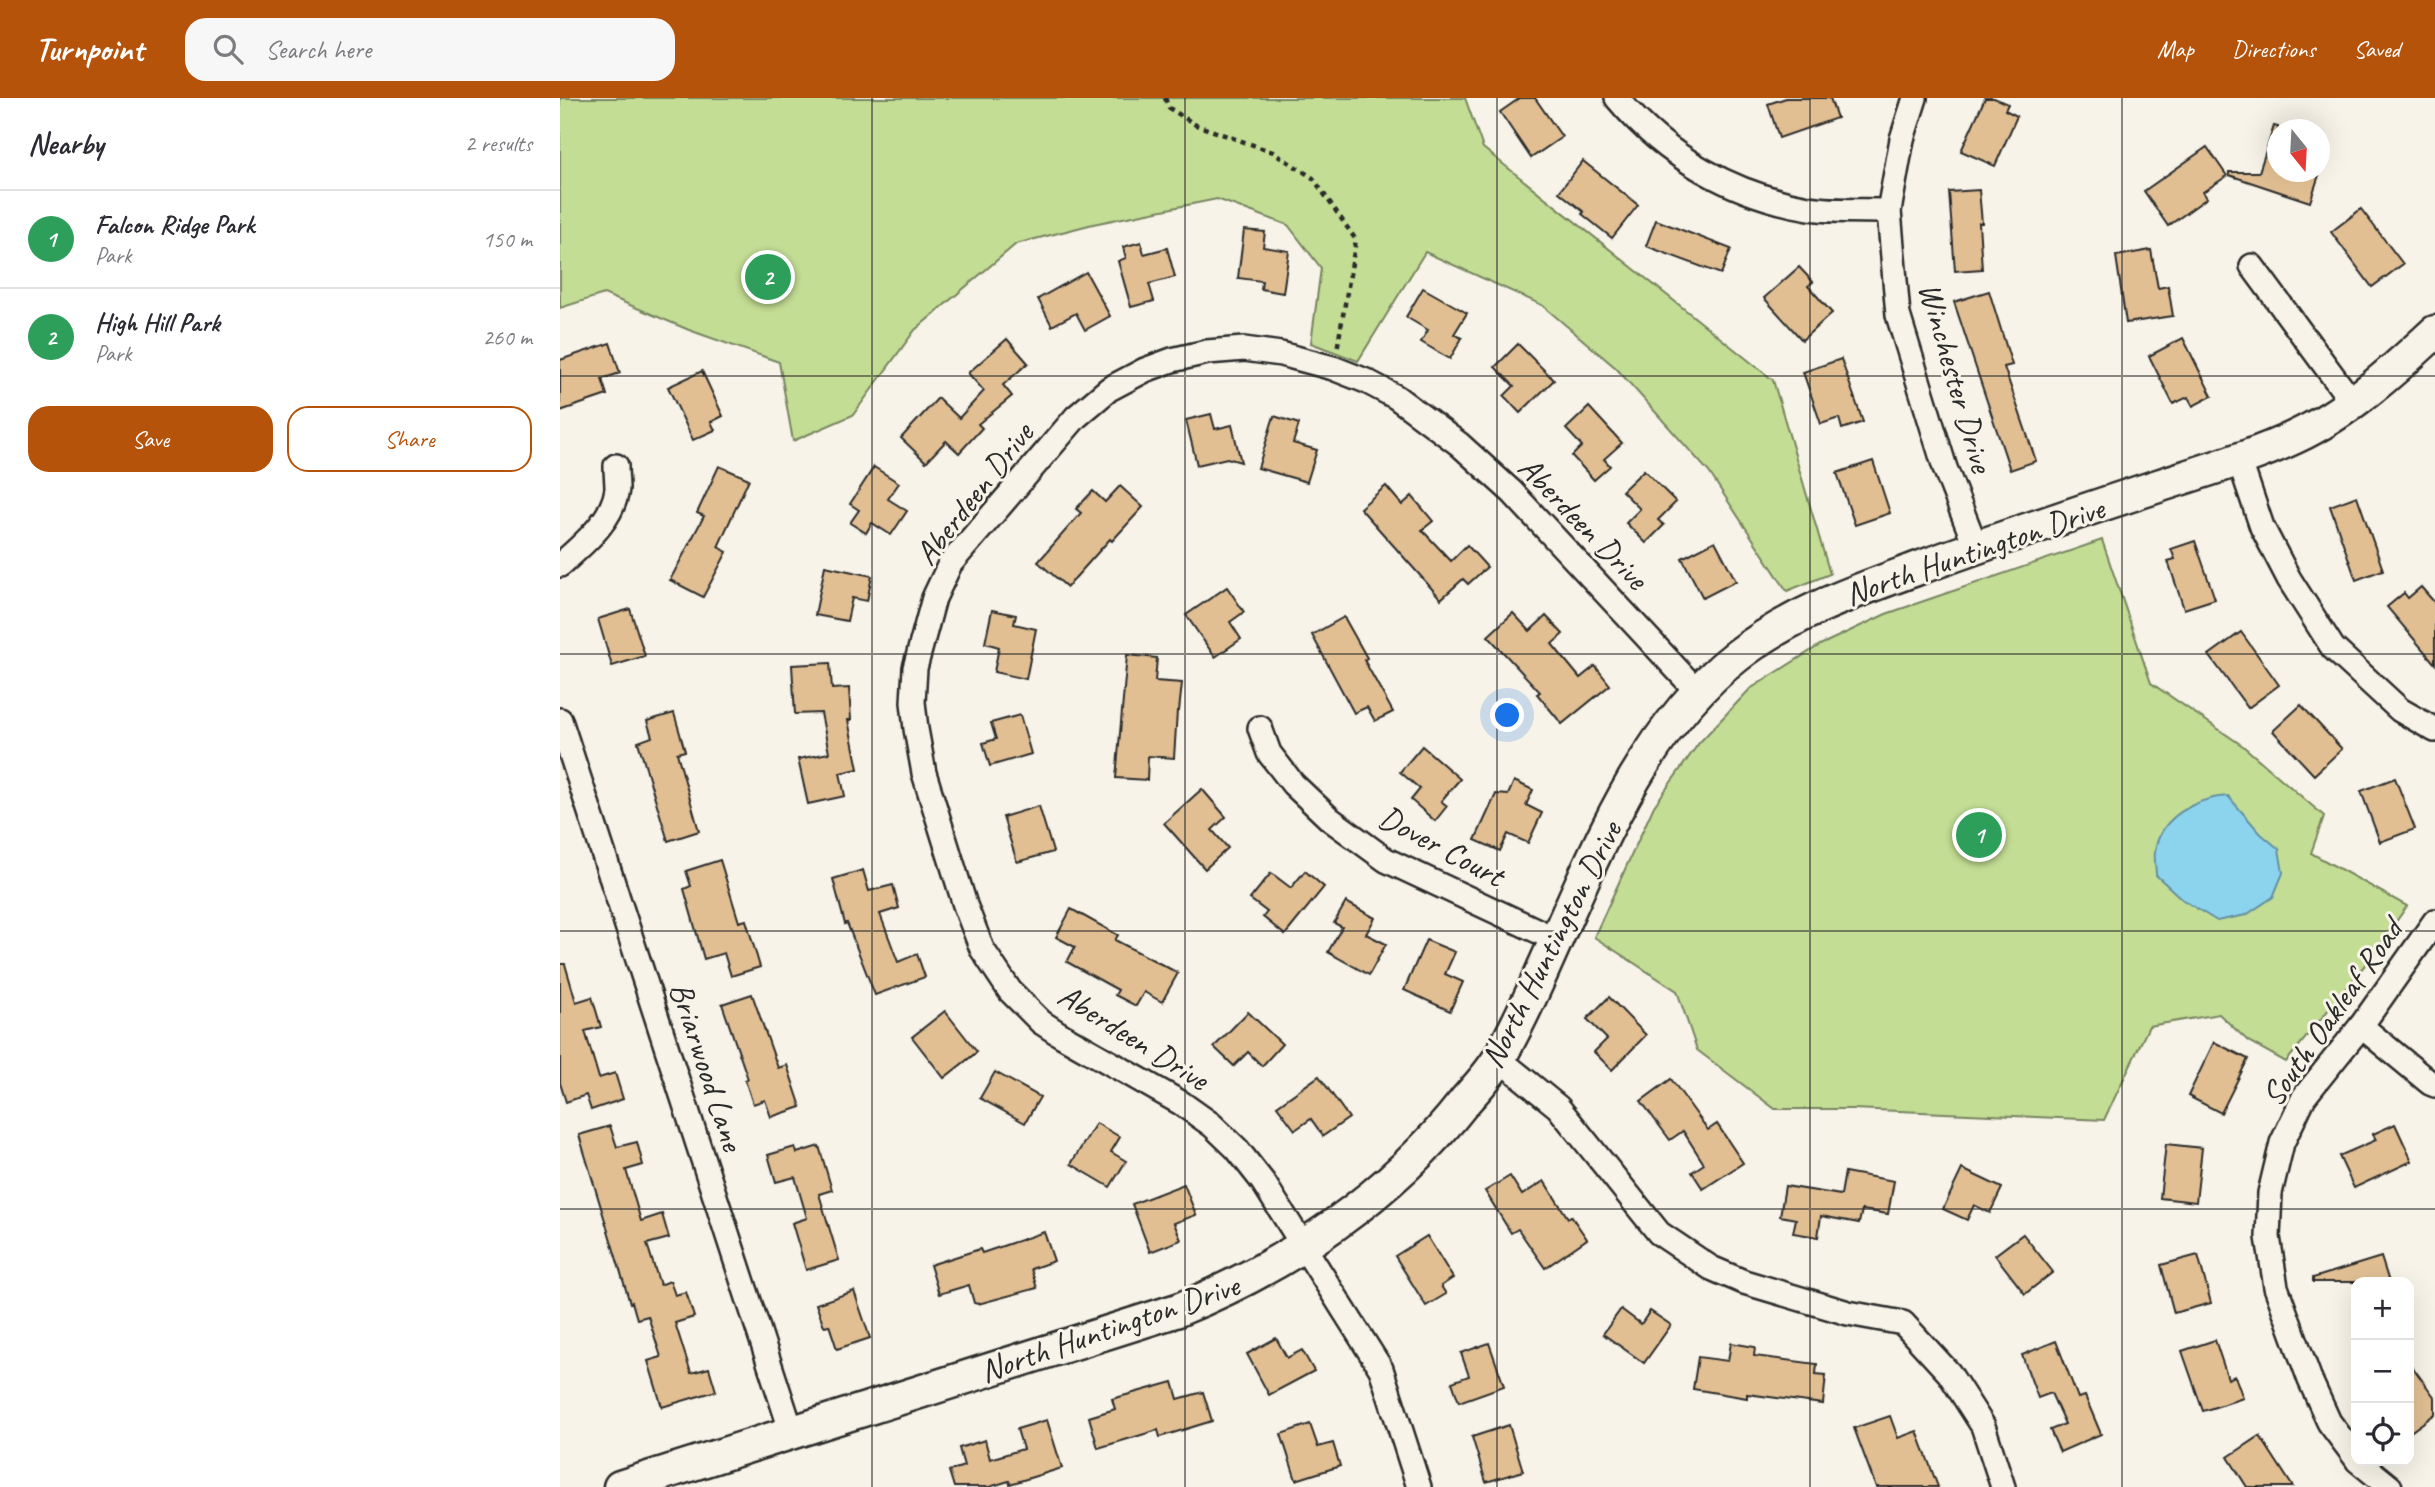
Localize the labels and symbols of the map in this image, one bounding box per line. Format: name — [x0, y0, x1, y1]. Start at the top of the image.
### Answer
north arrow — [2267, 119, 2330, 182]
pin: 2 — [745, 251, 791, 303]
street label: Winchester Drive — [1909, 278, 2004, 479]
street label: Aberdeen Drive — [905, 412, 1044, 573]
street label: Aberdeen Drive — [1509, 447, 1659, 600]
street label: North Huntington Drive — [1839, 486, 2111, 615]
your location — [1490, 698, 1524, 732]
street label: Dover Court — [1372, 796, 1514, 898]
pin: 1 — [1956, 809, 2002, 861]
street label: North Huntington Drive — [1471, 812, 1632, 1075]
street label: South Oakleaf Road — [2252, 907, 2415, 1114]
street label: Aberdeen Drive — [1050, 974, 1218, 1101]
street label: Briarwood Lane — [660, 977, 755, 1158]
street label: North Huntington Drive — [974, 1263, 1246, 1392]

